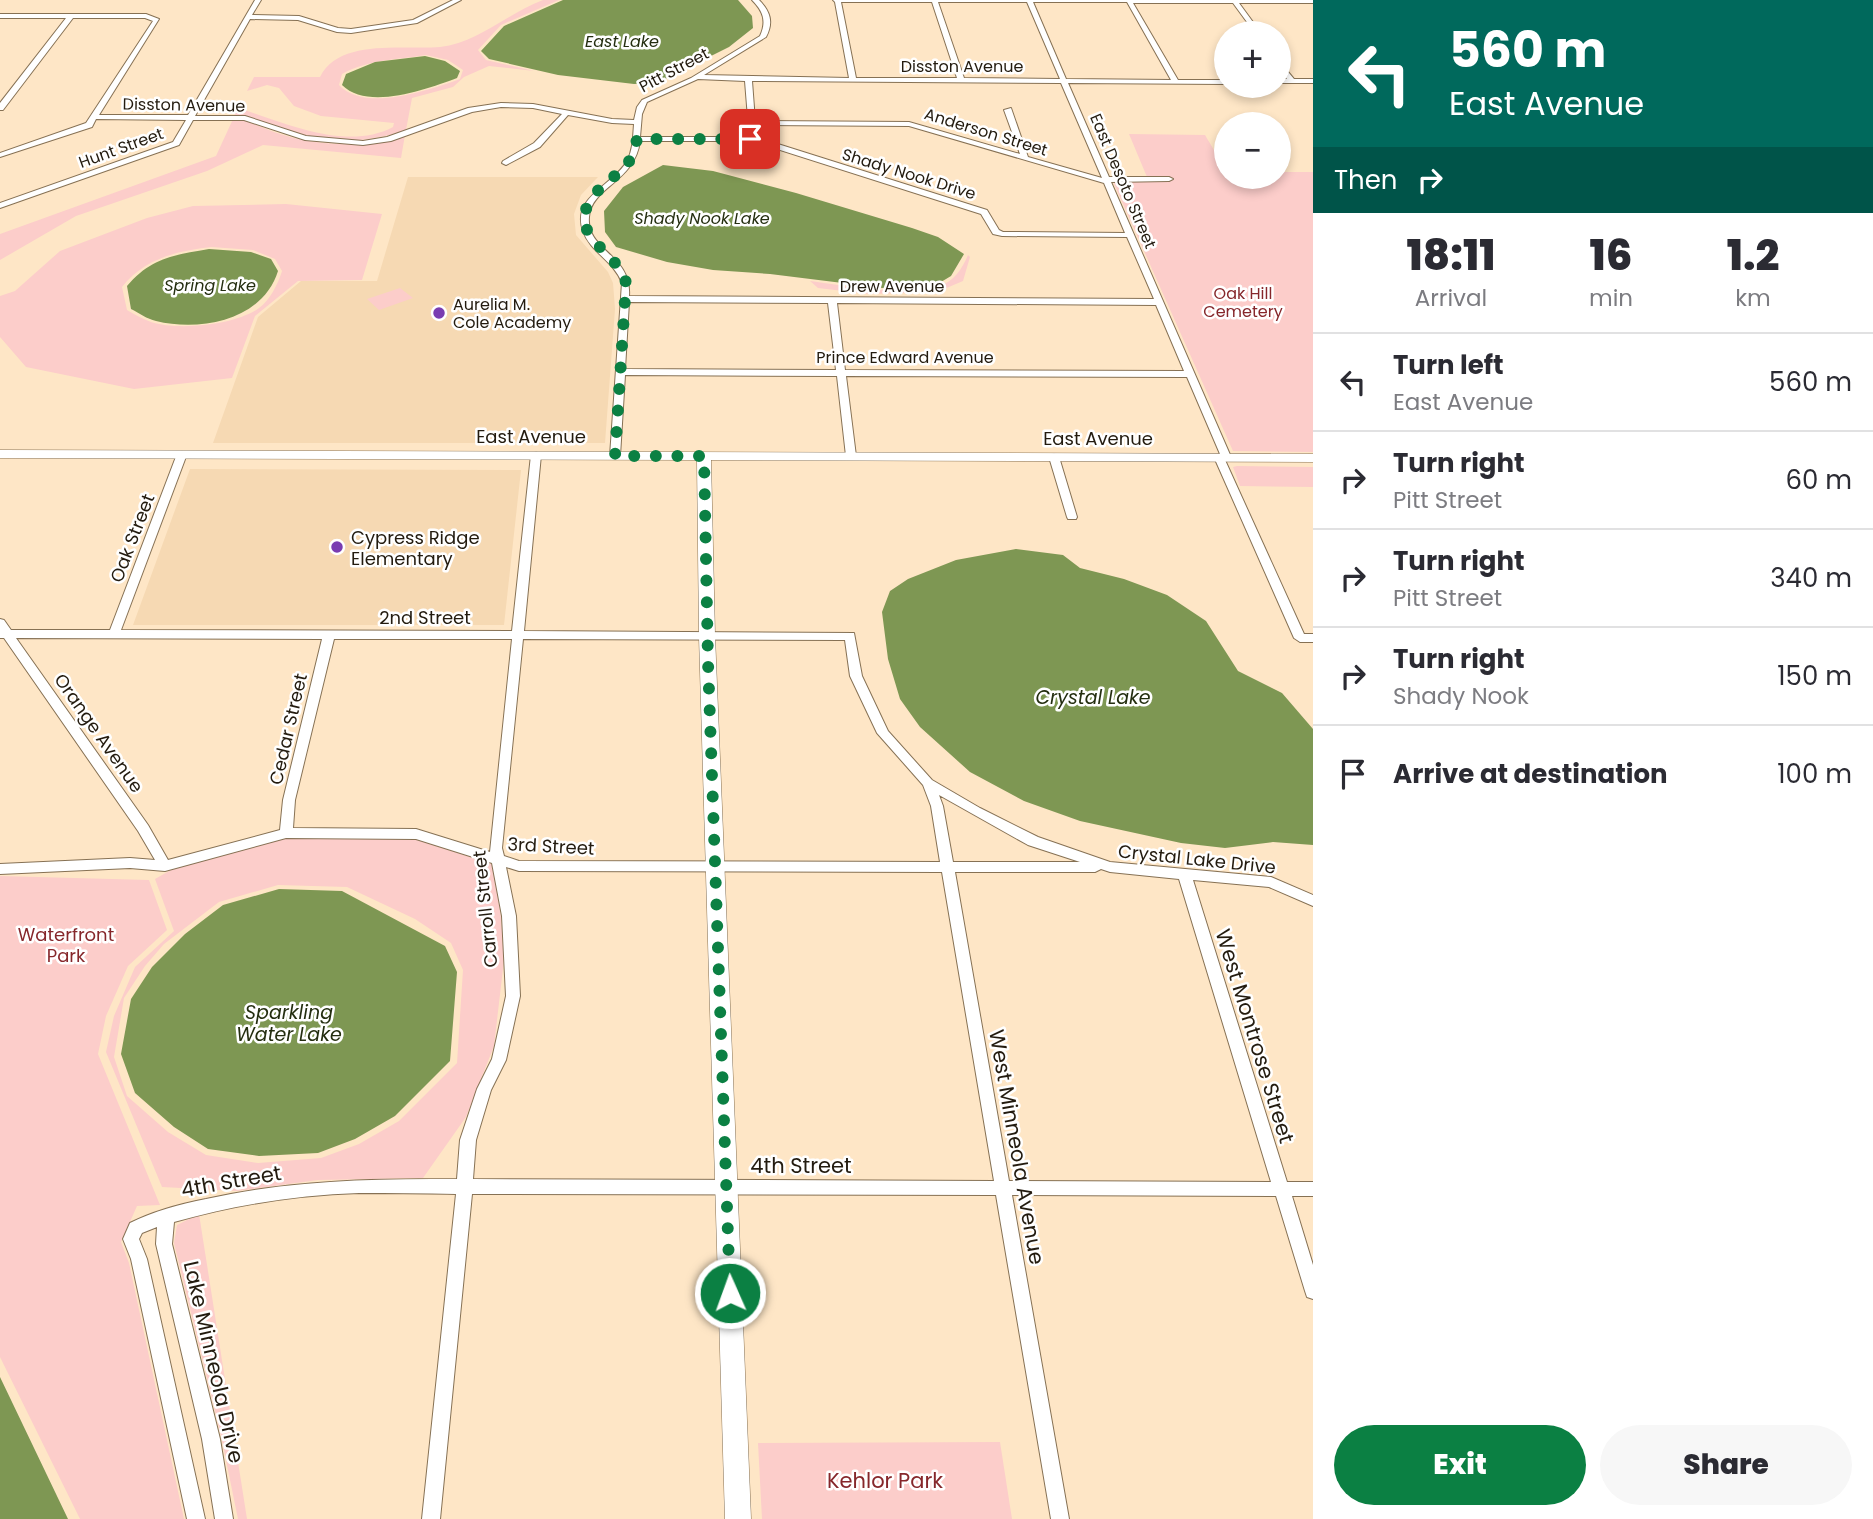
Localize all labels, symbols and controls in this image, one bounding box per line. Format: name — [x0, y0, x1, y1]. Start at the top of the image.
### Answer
text: 560 m — [1449, 16, 1606, 84]
map controls — [1214, 21, 1291, 189]
button: + — [1214, 21, 1291, 98]
icon: left — [1334, 28, 1425, 119]
water label: East Lake — [585, 30, 659, 53]
street label: Pitt Street — [635, 42, 713, 98]
street label: Disston Avenue — [901, 55, 1023, 78]
text: East Avenue — [1449, 81, 1644, 126]
street label: Disston Avenue — [123, 92, 246, 118]
street label: Anderson Street — [922, 102, 1051, 162]
pin — [720, 109, 780, 169]
street label: East Desoto Street — [1084, 110, 1162, 252]
button: − — [1214, 112, 1291, 189]
icon: arrive — [731, 120, 769, 158]
street label: Hunt Street — [75, 122, 167, 174]
street label: Shady Nook Drive — [839, 143, 979, 205]
icon: right — [1411, 161, 1449, 199]
text: Then — [1334, 162, 1397, 198]
water label: Shady Nook Lake — [634, 207, 770, 230]
text: 18:11 — [1407, 226, 1495, 285]
text: 16 — [1590, 226, 1633, 285]
text: 1.2 — [1727, 226, 1779, 285]
water label: Spring Lake — [164, 274, 256, 297]
street label: Drew Avenue — [840, 275, 944, 298]
park label: Oak Hill Cemetery — [1203, 282, 1283, 323]
text: Arrival — [1415, 282, 1487, 314]
text: min — [1589, 282, 1633, 314]
text: km — [1735, 282, 1771, 314]
place label: Aurelia M. Cole Academy — [453, 293, 571, 334]
marker: Aurelia M. Cole Academy — [431, 305, 447, 321]
street label: Prince Edward Avenue — [816, 346, 994, 369]
text: Turn left — [1393, 347, 1504, 383]
icon: left — [1334, 363, 1372, 401]
text: 560 m — [1769, 364, 1852, 400]
text: East Avenue — [1393, 386, 1533, 418]
street label: East Avenue — [476, 424, 586, 449]
street label: East Avenue — [1043, 426, 1153, 451]
text: Turn right — [1393, 445, 1525, 481]
icon: right — [1334, 461, 1372, 499]
text: 60 m — [1785, 462, 1852, 498]
text: Pitt Street — [1393, 484, 1502, 516]
street label: Oak Street — [104, 490, 160, 586]
place label: Cypress Ridge Elementary — [351, 525, 480, 571]
marker: Cypress Ridge Elementary — [329, 539, 345, 555]
text: Turn right — [1393, 543, 1525, 579]
icon: right — [1334, 559, 1372, 597]
text: 340 m — [1770, 560, 1852, 596]
text: Pitt Street — [1393, 582, 1502, 614]
street label: 2nd Street — [379, 605, 471, 630]
text: Turn right — [1393, 641, 1525, 677]
icon: right — [1334, 657, 1372, 695]
text: 150 m — [1777, 658, 1852, 694]
street label: Orange Avenue — [49, 668, 149, 798]
street label: Cedar Street — [263, 671, 313, 787]
text: Shady Nook — [1393, 680, 1529, 712]
water label: Crystal Lake — [1035, 684, 1151, 711]
icon: arrive — [1334, 755, 1372, 793]
text: Arrive at destination — [1393, 756, 1668, 792]
text: 100 m — [1777, 756, 1852, 792]
street label: 3rd Street — [507, 831, 595, 861]
street label: Crystal Lake Drive — [1117, 838, 1277, 880]
street label: Carroll Street — [466, 849, 504, 969]
park label: Waterfront Park — [18, 922, 114, 968]
street label: West Montrose Street — [1209, 925, 1301, 1147]
water label: Sparkling Water Lake — [236, 999, 342, 1048]
street label: West Minneola Avenue — [982, 1027, 1052, 1267]
street label: 4th Street — [750, 1151, 852, 1180]
street label: 4th Street — [179, 1158, 283, 1204]
position arrow — [693, 1256, 767, 1330]
street label: Lake Minneola Drive — [177, 1258, 251, 1466]
button: Exit — [1334, 1425, 1586, 1505]
button: Share — [1600, 1425, 1852, 1505]
park label: Kehlor Park — [827, 1466, 943, 1495]

